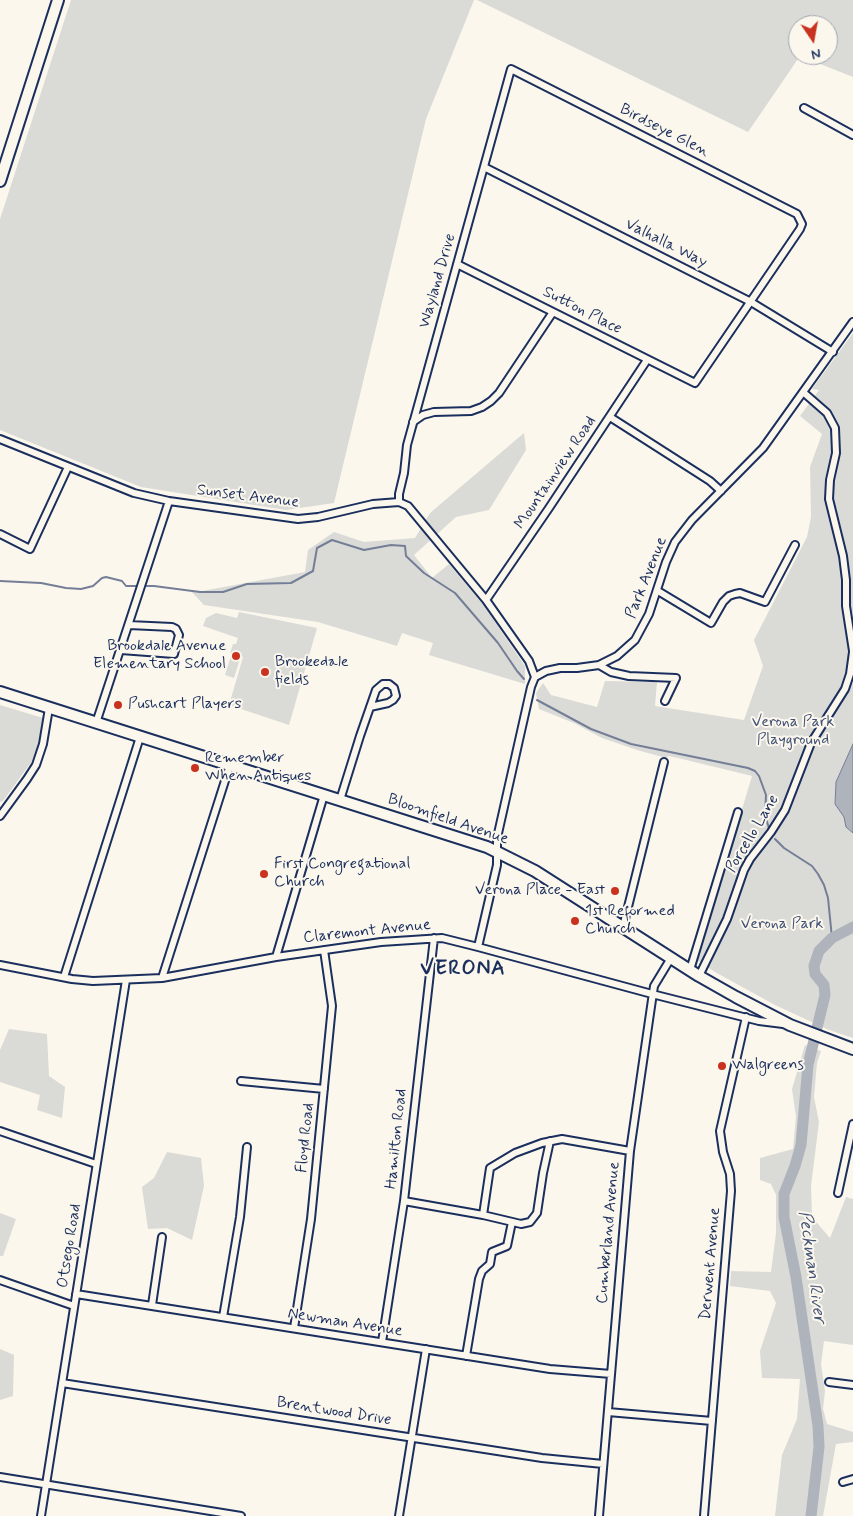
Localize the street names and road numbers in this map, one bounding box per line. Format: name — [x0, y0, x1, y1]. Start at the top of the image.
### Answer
street label: Birdseye Glen — [616, 100, 712, 162]
street label: Valhalla Way — [622, 215, 710, 273]
street label: Wayland Drive — [415, 232, 461, 330]
street label: Sutton Place — [539, 283, 625, 339]
street label: Mountainview Road — [511, 413, 601, 533]
street label: Sunset Avenue — [196, 481, 300, 513]
street label: Park Avenue — [622, 534, 672, 622]
street label: Bloomfield Avenue — [385, 790, 511, 850]
street label: Porcello Lane — [722, 792, 784, 876]
street label: Claremont Avenue — [302, 916, 432, 948]
street label: Hamilton Road — [382, 1088, 412, 1190]
street label: Floyd Road — [293, 1102, 319, 1174]
street label: Cumberland Avenue — [593, 1161, 625, 1305]
street label: Otsego Road — [54, 1203, 86, 1289]
street label: Derwent Avenue — [697, 1207, 725, 1321]
street label: Newman Avenue — [286, 1304, 404, 1342]
street label: Brentwood Drive — [275, 1393, 393, 1431]

